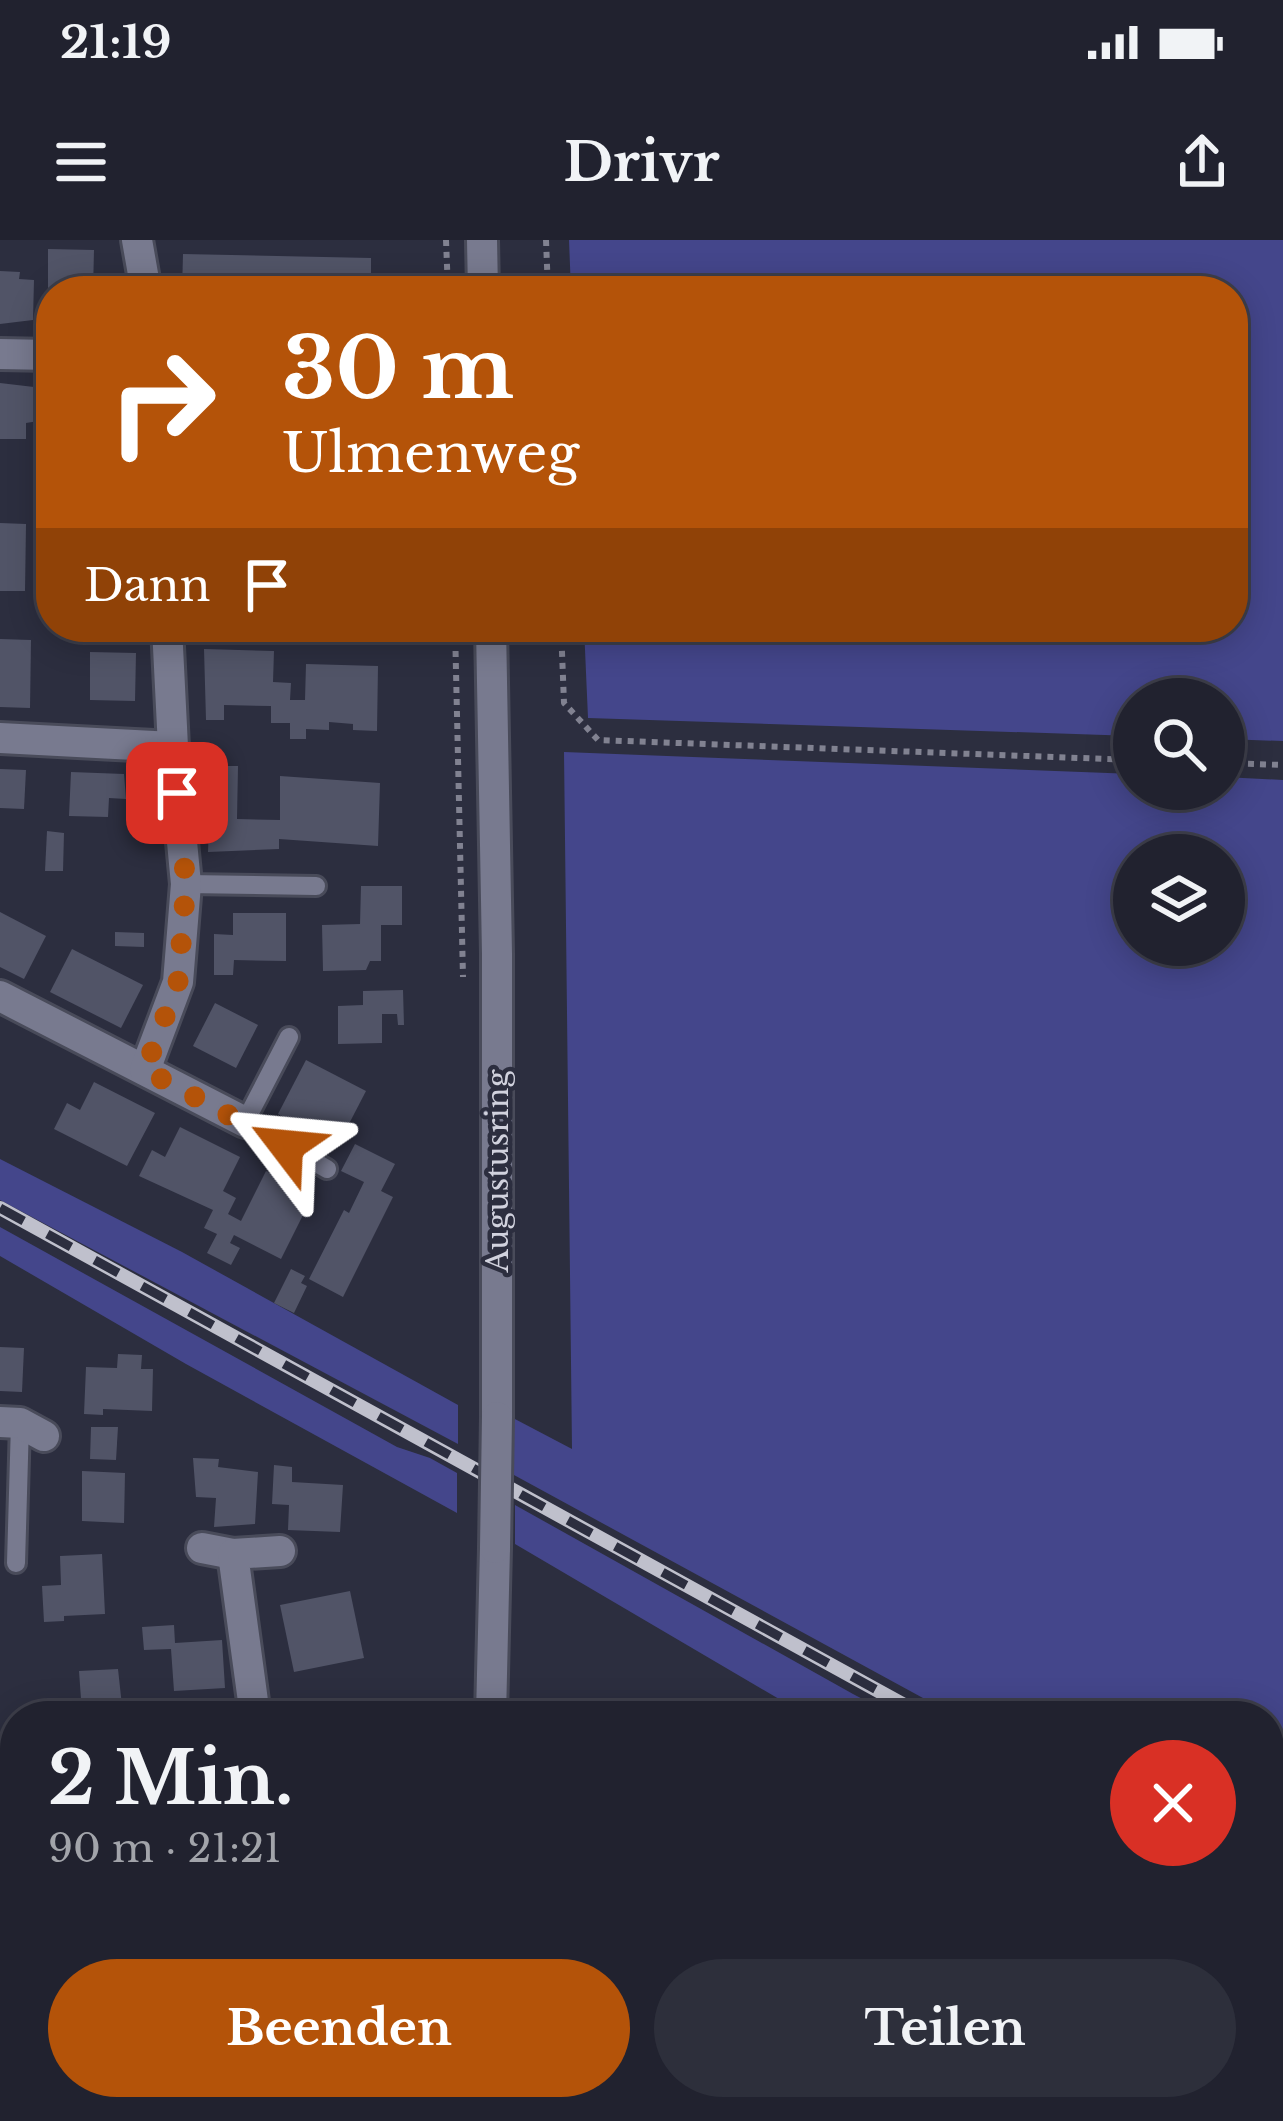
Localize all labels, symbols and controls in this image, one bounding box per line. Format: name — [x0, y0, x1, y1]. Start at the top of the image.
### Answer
text: 21:19 — [60, 14, 172, 70]
icon: menu — [48, 129, 114, 195]
text: Drivr — [563, 129, 720, 196]
icon: share — [1169, 129, 1235, 195]
text: 30 m — [282, 317, 514, 421]
icon: right — [84, 324, 240, 480]
text: Ulmenweg — [282, 420, 579, 487]
icon: arrive — [234, 552, 300, 618]
text: Dann — [84, 557, 210, 613]
map controls — [1113, 678, 1245, 966]
button: search — [1113, 678, 1245, 810]
pin — [126, 742, 228, 844]
icon: arrive — [144, 760, 210, 826]
button: layers — [1113, 834, 1245, 966]
street label: Augustusring — [479, 1069, 516, 1273]
position arrow — [223, 1083, 349, 1209]
text: 2 Min. — [48, 1734, 294, 1823]
button: close — [1110, 1740, 1236, 1866]
text: 90 m · 21:21 — [48, 1824, 281, 1873]
button: Beenden — [48, 1959, 630, 2097]
button: Teilen — [654, 1959, 1236, 2097]

